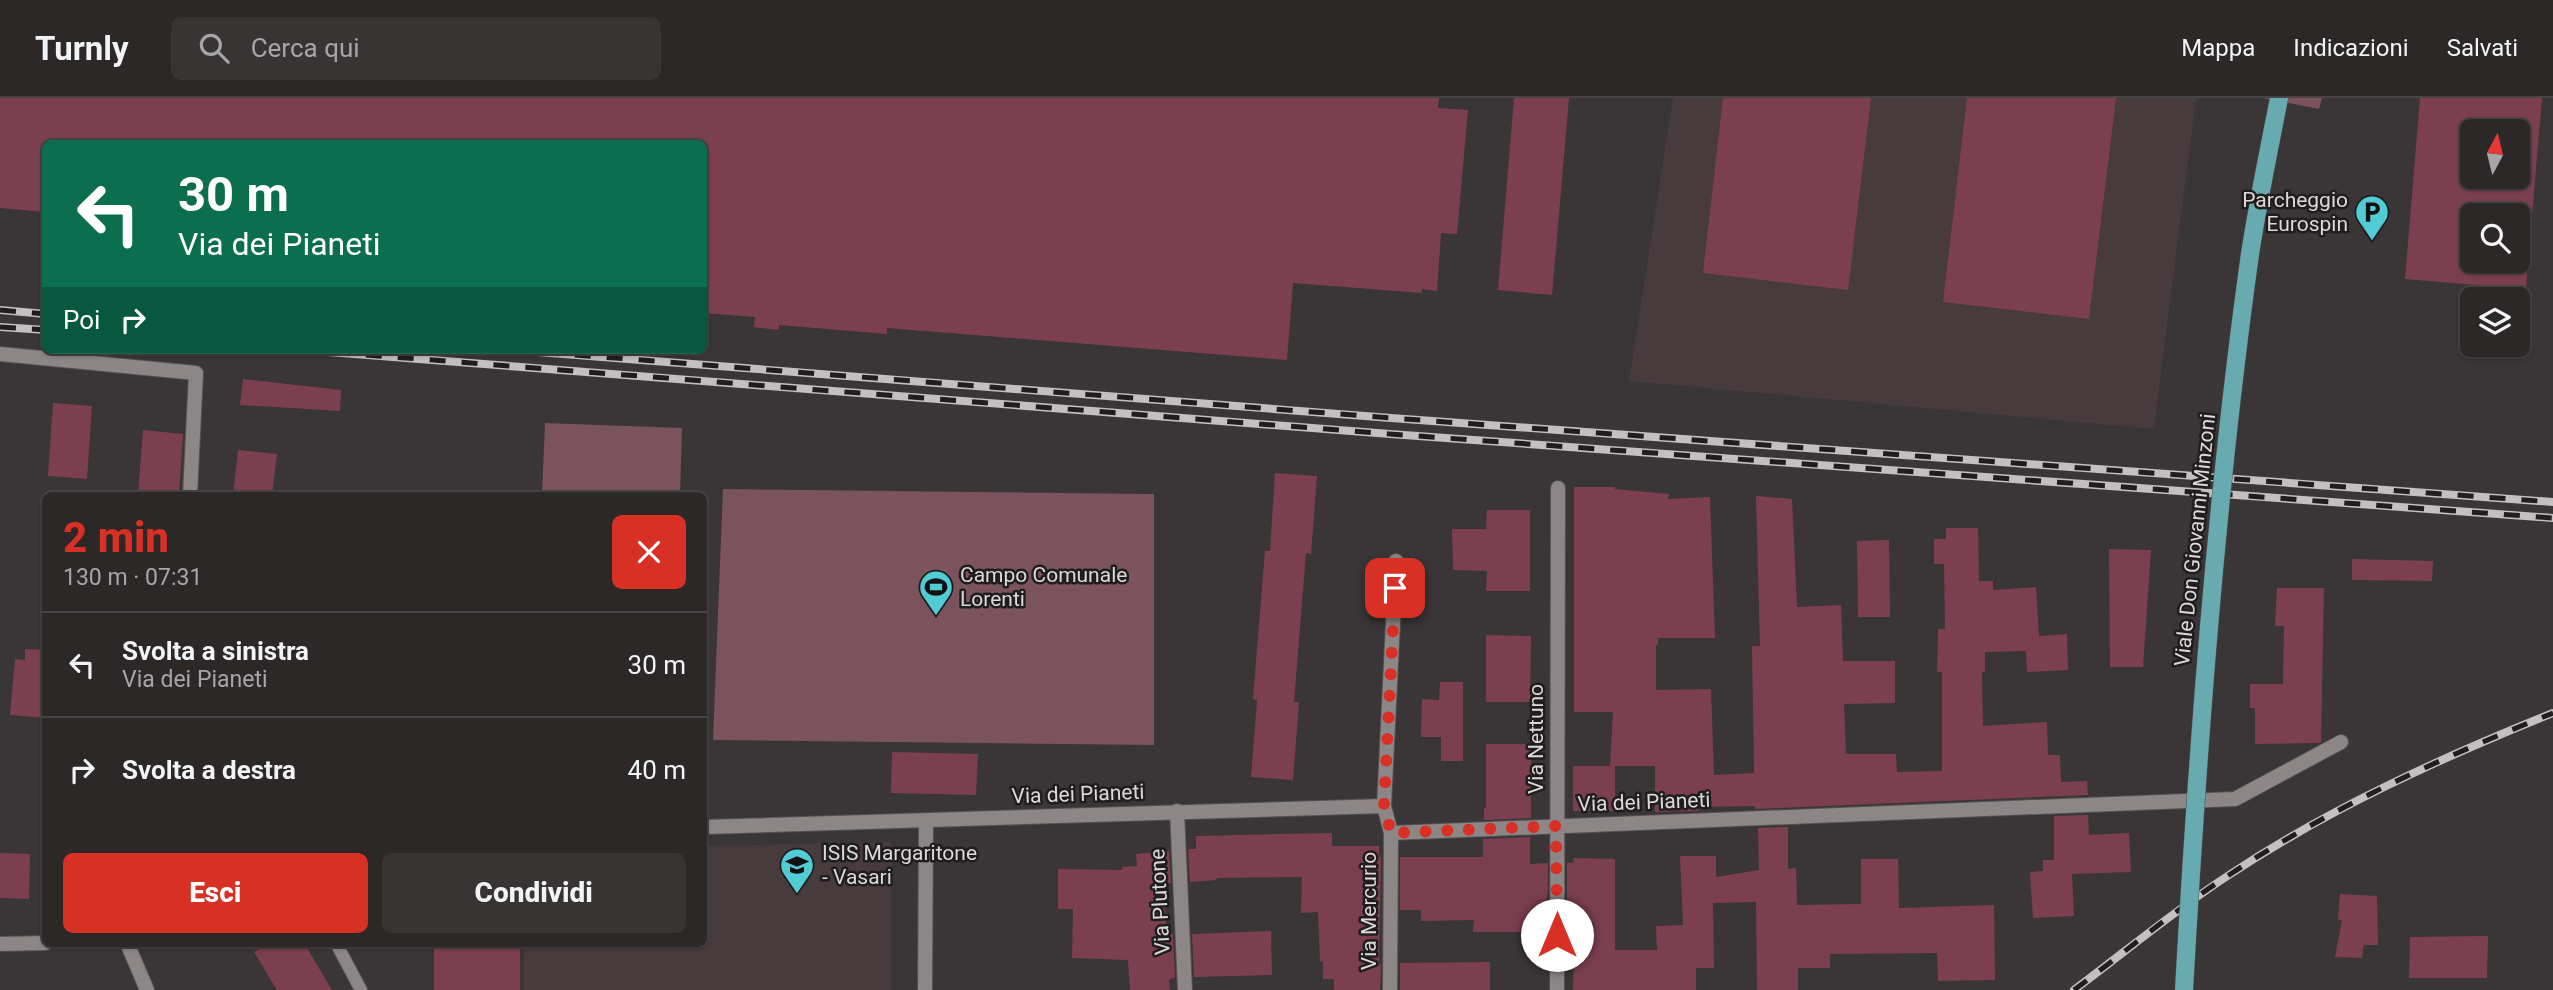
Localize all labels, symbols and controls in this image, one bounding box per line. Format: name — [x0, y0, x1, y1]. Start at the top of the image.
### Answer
search box — [171, 17, 661, 80]
text: Turnly — [35, 29, 129, 68]
icon: search — [195, 29, 233, 67]
text: Cerca qui — [251, 33, 360, 63]
text: Mappa — [2181, 34, 2255, 62]
text: Indicazioni — [2293, 34, 2409, 62]
text: Salvati — [2447, 34, 2518, 62]
north arrow — [2460, 119, 2530, 189]
map controls — [2460, 119, 2530, 357]
text: 30 m — [178, 166, 289, 223]
icon: left — [63, 168, 154, 259]
place label: Parcheggio Eurospin — [2242, 188, 2348, 236]
parking icon: Parcheggio Eurospin — [2353, 193, 2391, 242]
button: search — [2460, 203, 2530, 273]
text: Via dei Pianeti — [178, 225, 381, 263]
button: layers — [2460, 287, 2530, 357]
icon: right — [114, 301, 152, 339]
text: Poi — [63, 305, 100, 335]
street label: Viale Don Giovanni Minzoni — [2170, 412, 2220, 668]
text: 2 min — [63, 513, 169, 562]
button: close — [612, 515, 686, 589]
pin — [1365, 558, 1425, 618]
place label: Campo Comunale Lorenti — [960, 563, 1127, 611]
text: 130 m · 07:31 — [63, 564, 202, 591]
sports icon: Campo Comunale Lorenti — [917, 568, 955, 617]
icon: arrive — [1376, 569, 1414, 607]
text: Svolta a sinistra — [122, 636, 309, 666]
icon: left — [63, 646, 101, 684]
text: 30 m — [628, 650, 686, 680]
text: Via dei Pianeti — [122, 666, 268, 693]
street label: Via Nettuno — [1524, 684, 1548, 794]
icon: right — [63, 751, 101, 789]
text: Svolta a destra — [122, 755, 296, 785]
text: 40 m — [628, 755, 686, 785]
street label: Via dei Pianeti — [1011, 780, 1145, 808]
street label: Via dei Pianeti — [1577, 788, 1711, 816]
place label: ISIS Margaritone - Vasari — [822, 841, 977, 889]
school or university icon: ISIS Margaritone - Vasari — [778, 846, 816, 895]
street label: Via Plutone — [1145, 848, 1175, 956]
street label: Via Mercurio — [1357, 852, 1381, 970]
button: Esci — [63, 853, 368, 933]
button: Condividi — [382, 853, 686, 933]
position arrow — [1520, 898, 1594, 972]

